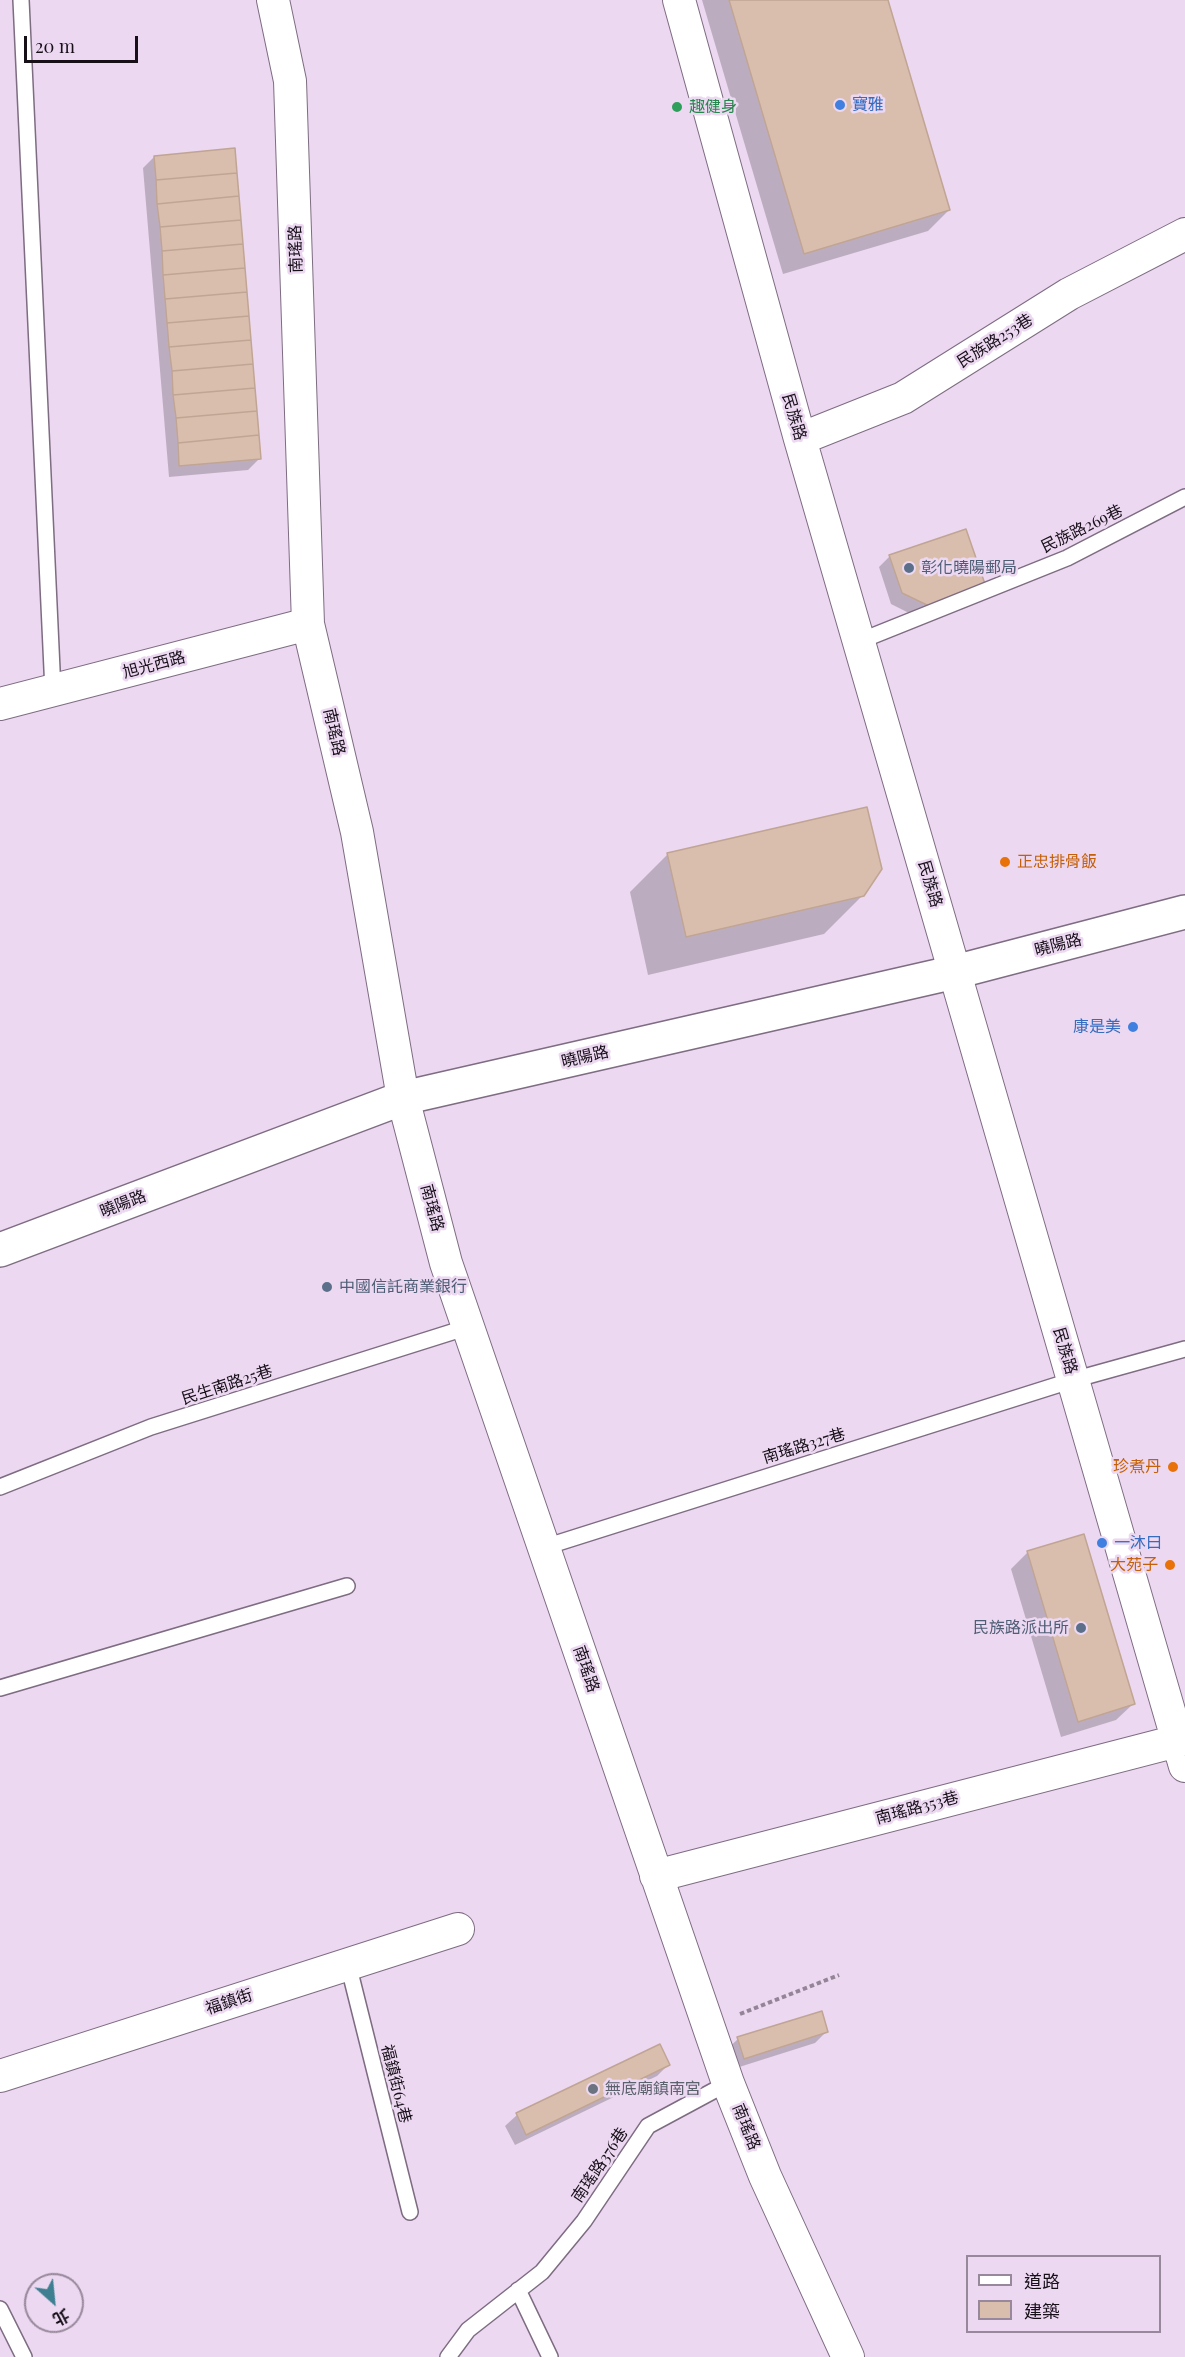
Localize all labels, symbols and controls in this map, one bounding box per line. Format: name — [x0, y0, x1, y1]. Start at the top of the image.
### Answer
scale bar — [27, 24, 141, 62]
text: 20 m — [35, 34, 75, 58]
place label: 寶雅 — [852, 95, 884, 115]
place label: 趣健身 — [689, 97, 737, 117]
marker: 寶雅 — [833, 98, 847, 112]
marker: 趣健身 — [670, 100, 684, 114]
street label: 南瑤路 — [286, 225, 306, 273]
street label: 民族路253巷 — [954, 310, 1036, 372]
street label: 民族路 — [778, 391, 810, 443]
street label: 民族路269巷 — [1038, 501, 1126, 557]
place label: 彰化曉陽郵局 — [921, 558, 1017, 578]
marker: 彰化曉陽郵局 — [902, 561, 916, 575]
street label: 旭光西路 — [121, 647, 187, 683]
street label: 南瑤路 — [319, 706, 349, 758]
place label: 正忠排骨飯 — [1017, 852, 1097, 872]
marker: 正忠排骨飯 — [998, 855, 1012, 869]
street label: 民族路 — [914, 858, 946, 910]
street label: 曉陽路 — [1032, 930, 1084, 960]
place label: 康是美 — [1073, 1017, 1121, 1037]
marker: 康是美 — [1126, 1020, 1140, 1034]
street label: 曉陽路 — [559, 1042, 611, 1072]
street label: 南瑤路 — [417, 1182, 447, 1234]
street label: 曉陽路 — [97, 1186, 149, 1222]
place label: 中國信託商業銀行 — [339, 1277, 467, 1297]
marker: 中國信託商業銀行 — [320, 1280, 334, 1294]
street label: 民族路 — [1049, 1325, 1081, 1377]
street label: 民生南路25巷 — [179, 1361, 275, 1409]
street label: 南瑤路327巷 — [760, 1424, 848, 1468]
place label: 珍煮丹 — [1113, 1457, 1161, 1477]
marker: 珍煮丹 — [1166, 1460, 1180, 1474]
place label: 一沐曰 — [1114, 1533, 1162, 1553]
marker: 一沐曰 — [1095, 1536, 1109, 1550]
place label: 大苑子 — [1110, 1555, 1158, 1575]
marker: 大苑子 — [1163, 1558, 1177, 1572]
place label: 民族路派出所 — [973, 1618, 1069, 1638]
marker: 民族路派出所 — [1074, 1621, 1088, 1635]
street label: 南瑤路 — [569, 1643, 603, 1695]
street label: 南瑤路353巷 — [873, 1788, 961, 1828]
street label: 福鎮街 — [203, 1985, 255, 2019]
street label: 福鎮街64巷 — [377, 2043, 415, 2125]
place label: 無底廟鎮南宮 — [605, 2079, 701, 2099]
marker: 無底廟鎮南宮 — [586, 2082, 600, 2096]
street label: 南瑤路 — [728, 2101, 764, 2153]
street label: 南瑤路376巷 — [568, 2124, 632, 2206]
legend — [966, 2255, 1161, 2333]
text: 道路 — [1024, 2269, 1060, 2293]
north arrow — [24, 2273, 84, 2333]
text: 建築 — [1024, 2299, 1060, 2323]
text: 北 — [50, 2305, 73, 2331]

